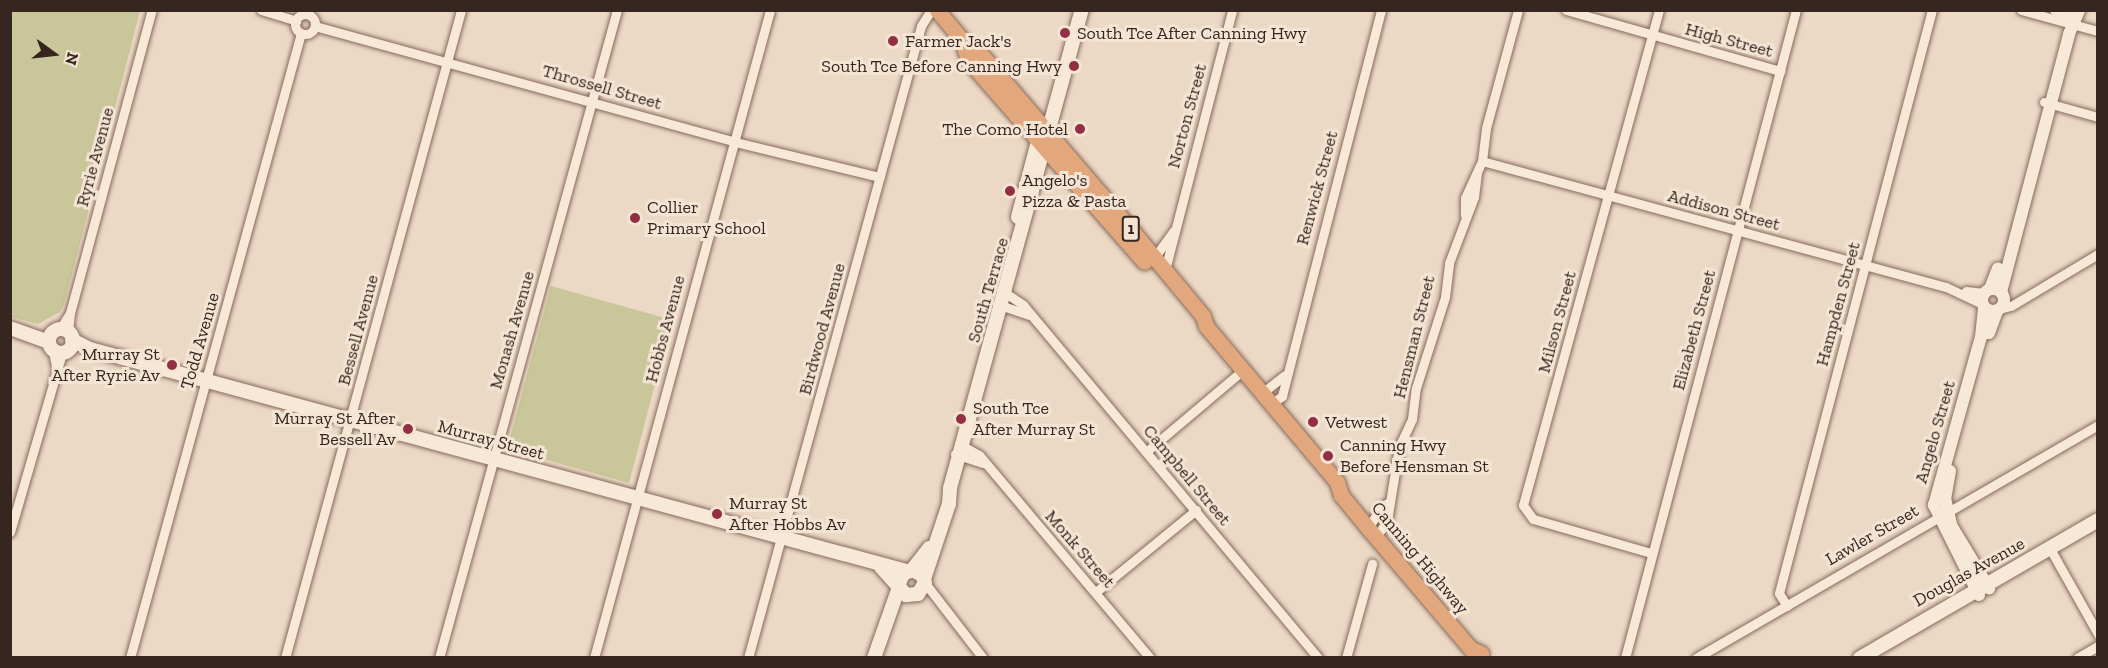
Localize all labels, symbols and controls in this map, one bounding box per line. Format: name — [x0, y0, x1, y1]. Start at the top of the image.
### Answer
street label: High Street — [1683, 18, 1775, 62]
place label: South Tce After Canning Hwy — [1077, 22, 1308, 44]
north arrow — [24, 24, 84, 84]
marker: South Tce After Canning Hwy — [1058, 26, 1072, 40]
place label: Farmer Jack's — [905, 30, 1012, 52]
marker: Farmer Jack's — [886, 34, 900, 48]
text: N — [61, 50, 83, 67]
place label: South Tce Before Canning Hwy — [821, 55, 1062, 77]
marker: South Tce Before Canning Hwy — [1067, 59, 1081, 73]
street label: Throssell Street — [540, 60, 664, 114]
street label: Norton Street — [1163, 61, 1211, 171]
street label: Ryrie Avenue — [71, 105, 119, 209]
place label: The Como Hotel — [942, 118, 1068, 140]
marker: The Como Hotel — [1073, 122, 1087, 136]
street label: Renwick Street — [1291, 129, 1343, 247]
place label: Angelo's Pizza & Pasta — [1022, 170, 1126, 213]
marker: Angelo's Pizza & Pasta — [1003, 184, 1017, 198]
street label: Addison Street — [1666, 185, 1782, 235]
place label: Collier Primary School — [647, 197, 766, 240]
marker: Collier Primary School — [628, 211, 642, 225]
road number: 1 — [1120, 216, 1142, 242]
street label: South Terrace — [963, 235, 1013, 345]
street label: Hampden Street — [1811, 240, 1865, 368]
street label: Birdwood Avenue — [794, 260, 850, 398]
street label: Elizabeth Street — [1668, 267, 1720, 393]
street label: Monash Avenue — [485, 268, 539, 392]
street label: Milson Street — [1533, 269, 1581, 375]
street label: Bessell Avenue — [333, 272, 383, 388]
street label: Hobbs Avenue — [640, 273, 690, 385]
street label: Hensman Street — [1388, 273, 1440, 401]
street label: Todd Avenue — [176, 290, 224, 392]
place label: Murray St After Ryrie Av — [51, 344, 160, 386]
marker: Murray St After Ryrie Av — [165, 358, 179, 372]
street label: Angelo Street — [1910, 378, 1960, 486]
place label: South Tce After Murray St — [973, 398, 1096, 440]
place label: Murray St After Bessell Av — [273, 408, 396, 450]
place label: Vetwest — [1325, 411, 1387, 433]
marker: South Tce After Murray St — [954, 412, 968, 426]
street label: Murray Street — [435, 415, 547, 465]
marker: Vetwest — [1306, 415, 1320, 429]
street label: Campbell Street — [1139, 420, 1235, 530]
marker: Murray St After Bessell Av — [401, 422, 415, 436]
place label: Canning Hwy Before Hensman St — [1340, 435, 1489, 478]
marker: Canning Hwy Before Hensman St — [1321, 449, 1335, 463]
place label: Murray St After Hobbs Av — [729, 493, 847, 536]
street label: Canning Highway — [1367, 498, 1473, 618]
street label: Lawler Street — [1822, 500, 1922, 570]
street label: Monk Street — [1040, 506, 1120, 592]
marker: Murray St After Hobbs Av — [710, 507, 724, 521]
street label: Douglas Avenue — [1909, 532, 2029, 612]

